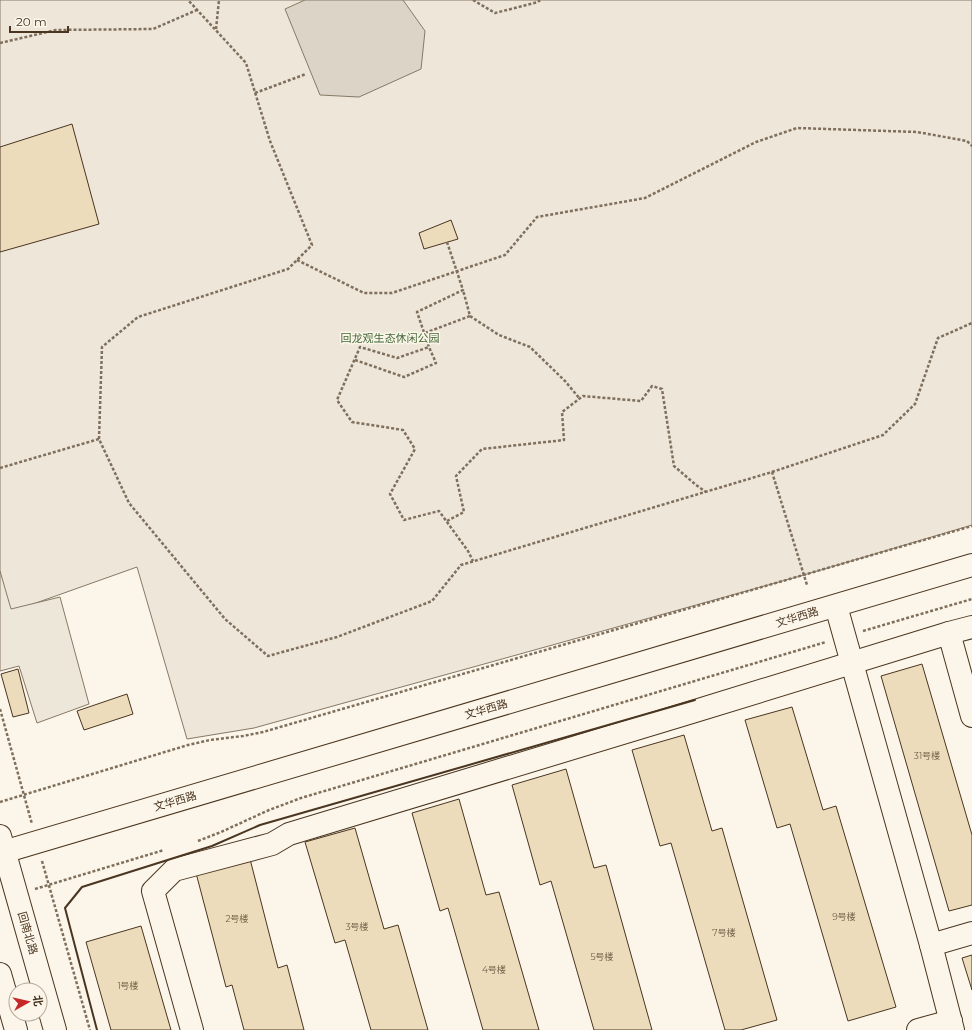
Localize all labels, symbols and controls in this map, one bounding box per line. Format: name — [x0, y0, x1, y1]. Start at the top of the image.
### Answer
scale bar — [10, 8, 68, 34]
text: 20 m — [16, 14, 47, 29]
park label: 回龙观生态休闲公园 — [341, 331, 440, 345]
street label: 文华西路 — [774, 604, 820, 630]
street label: 文华西路 — [463, 696, 509, 722]
house number: 31号楼 — [914, 750, 940, 761]
street label: 文华西路 — [152, 788, 198, 814]
street label: 回南北路 — [15, 910, 41, 956]
house number: 9号楼 — [832, 911, 856, 922]
house number: 2号楼 — [225, 913, 249, 924]
house number: 3号楼 — [345, 921, 369, 932]
house number: 7号楼 — [712, 927, 736, 938]
house number: 5号楼 — [590, 951, 614, 962]
house number: 4号楼 — [482, 964, 506, 975]
house number: 1号楼 — [117, 980, 139, 991]
north arrow — [8, 982, 48, 1022]
text: 北 — [30, 994, 46, 1007]

